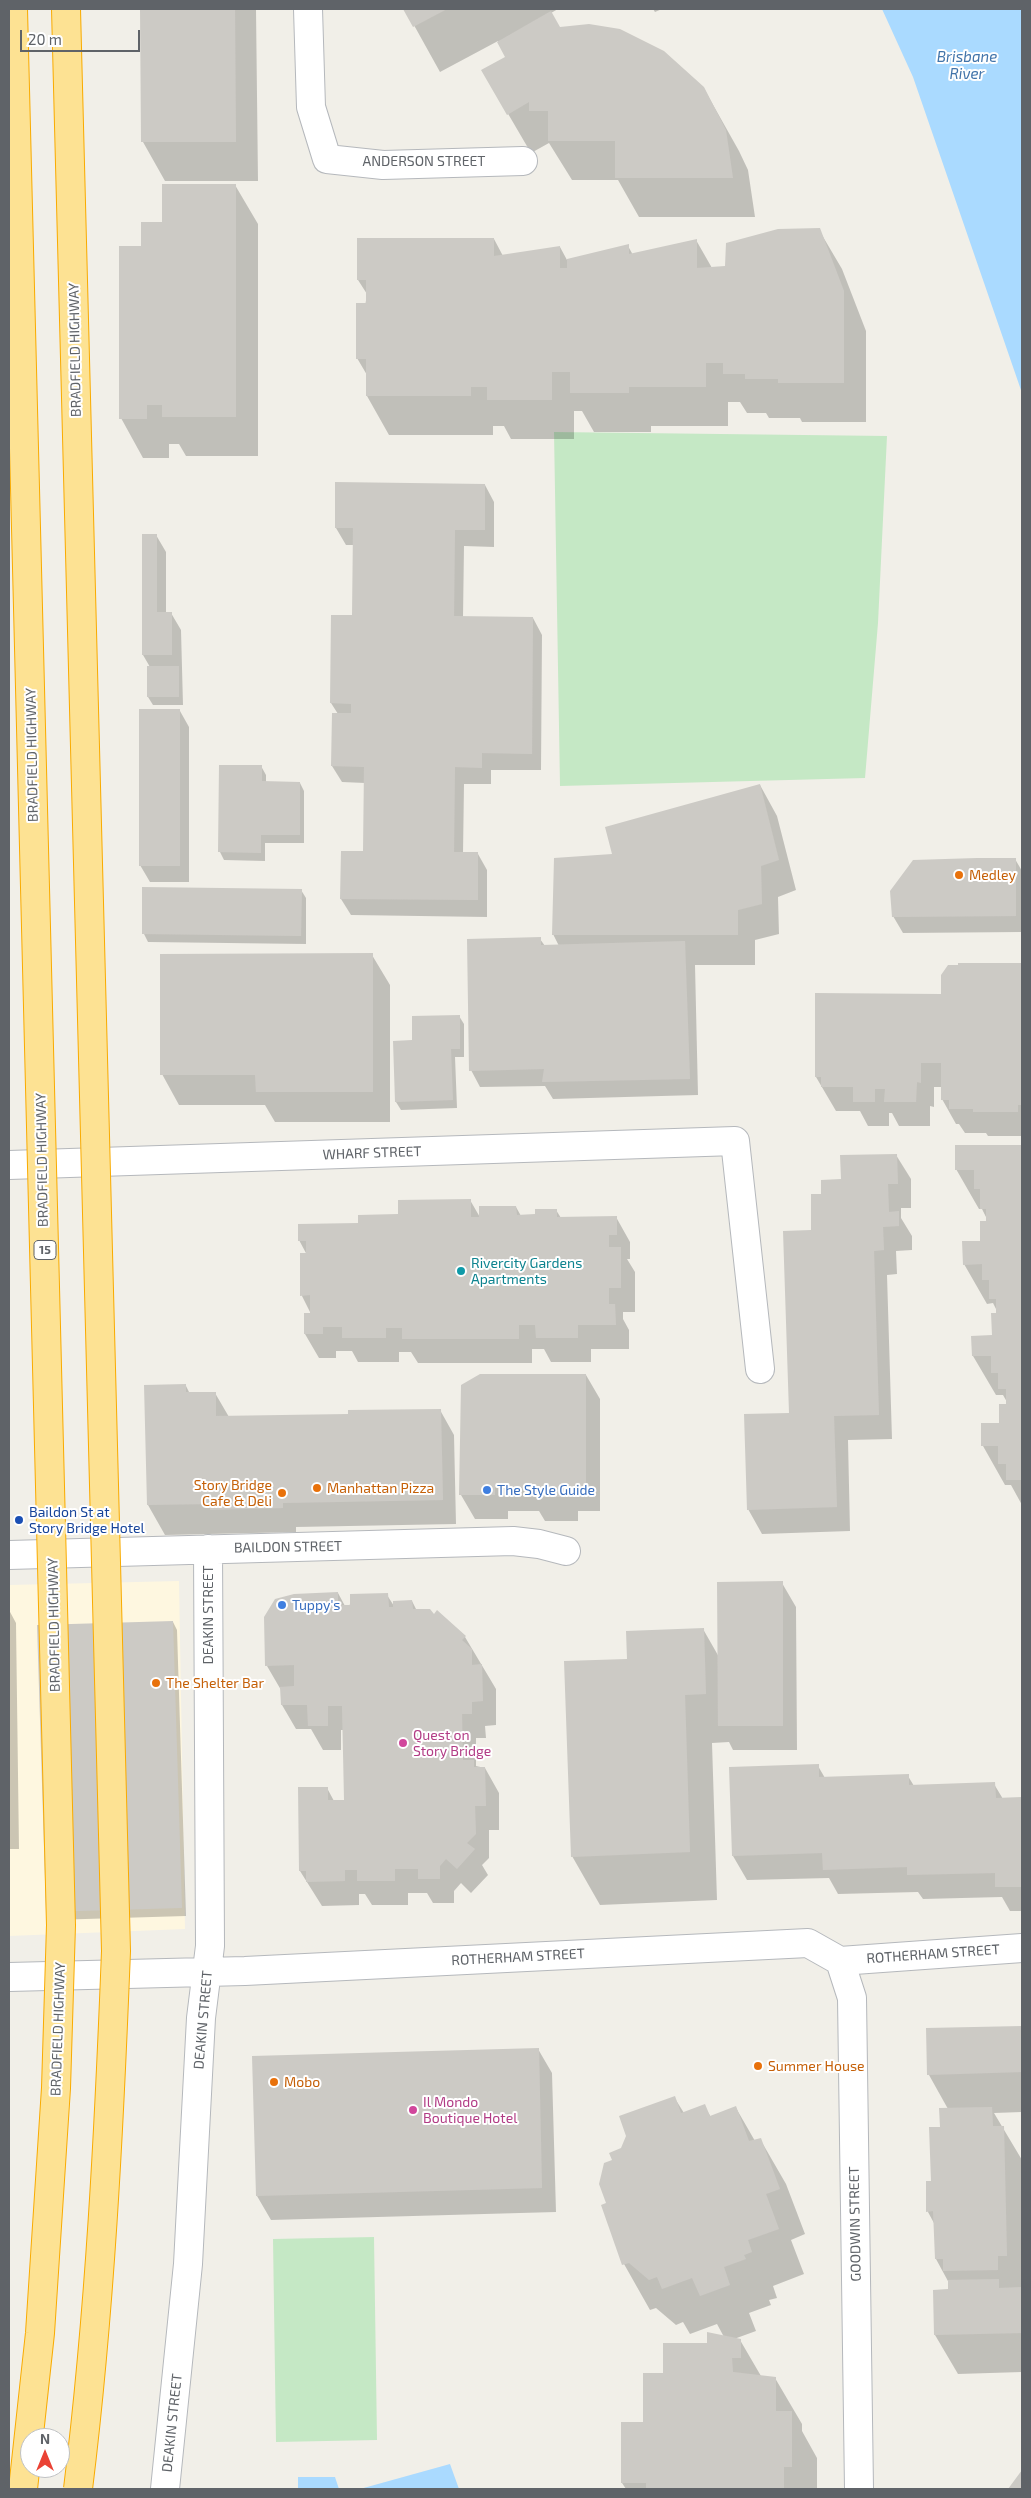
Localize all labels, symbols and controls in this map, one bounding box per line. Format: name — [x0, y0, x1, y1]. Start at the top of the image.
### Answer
scale bar — [22, 20, 142, 52]
text: 20 m — [28, 30, 62, 48]
water label: Brisbane River — [937, 48, 997, 83]
street label: ANDERSON STREET — [362, 153, 486, 169]
street label: BRADFIELD HIGHWAY — [65, 283, 85, 417]
street label: BRADFIELD HIGHWAY — [22, 688, 42, 822]
place label: Medley — [969, 867, 1016, 883]
marker: Medley — [953, 869, 965, 881]
street label: BRADFIELD HIGHWAY — [32, 1093, 52, 1227]
street label: WHARF STREET — [322, 1143, 422, 1163]
road number: 15 — [34, 1240, 56, 1260]
place label: Rivercity Gardens Apartments — [471, 1255, 582, 1288]
marker: Rivercity Gardens Apartments — [455, 1265, 467, 1277]
place label: Story Bridge Cafe & Deli — [194, 1477, 272, 1510]
place label: Manhattan Pizza — [327, 1480, 434, 1496]
marker: Manhattan Pizza — [311, 1482, 323, 1494]
place label: The Style Guide — [497, 1482, 595, 1498]
marker: The Style Guide — [481, 1484, 493, 1496]
marker: Story Bridge Cafe & Deli — [276, 1487, 288, 1499]
place label: Baildon St at Story Bridge Hotel — [29, 1504, 145, 1536]
marker: Baildon St at Story Bridge Hotel — [13, 1514, 25, 1526]
street label: BAILDON STREET — [234, 1538, 342, 1556]
street label: BRADFIELD HIGHWAY — [44, 1558, 64, 1692]
street label: DEAKIN STREET — [200, 1565, 216, 1665]
place label: Tuppy's — [292, 1597, 340, 1613]
marker: Tuppy's — [276, 1599, 288, 1611]
place label: The Shelter Bar — [166, 1675, 264, 1691]
marker: The Shelter Bar — [150, 1677, 162, 1689]
place label: Quest on Story Bridge — [413, 1727, 491, 1760]
marker: Quest on Story Bridge — [397, 1737, 409, 1749]
street label: ROTHERHAM STREET — [866, 1941, 1000, 1967]
street label: ROTHERHAM STREET — [451, 1945, 585, 1969]
street label: BRADFIELD HIGHWAY — [47, 1962, 69, 2096]
street label: DEAKIN STREET — [190, 1970, 216, 2070]
place label: Summer House — [768, 2058, 865, 2074]
marker: Summer House — [752, 2060, 764, 2072]
place label: Mobo — [284, 2074, 320, 2090]
marker: Mobo — [268, 2076, 280, 2088]
place label: Il Mondo Boutique Hotel — [423, 2094, 517, 2126]
marker: Il Mondo Boutique Hotel — [407, 2104, 419, 2116]
street label: GOODWIN STREET — [846, 2166, 864, 2282]
street label: DEAKIN STREET — [158, 2373, 186, 2473]
north arrow — [20, 2428, 70, 2478]
text: N — [40, 2430, 50, 2447]

